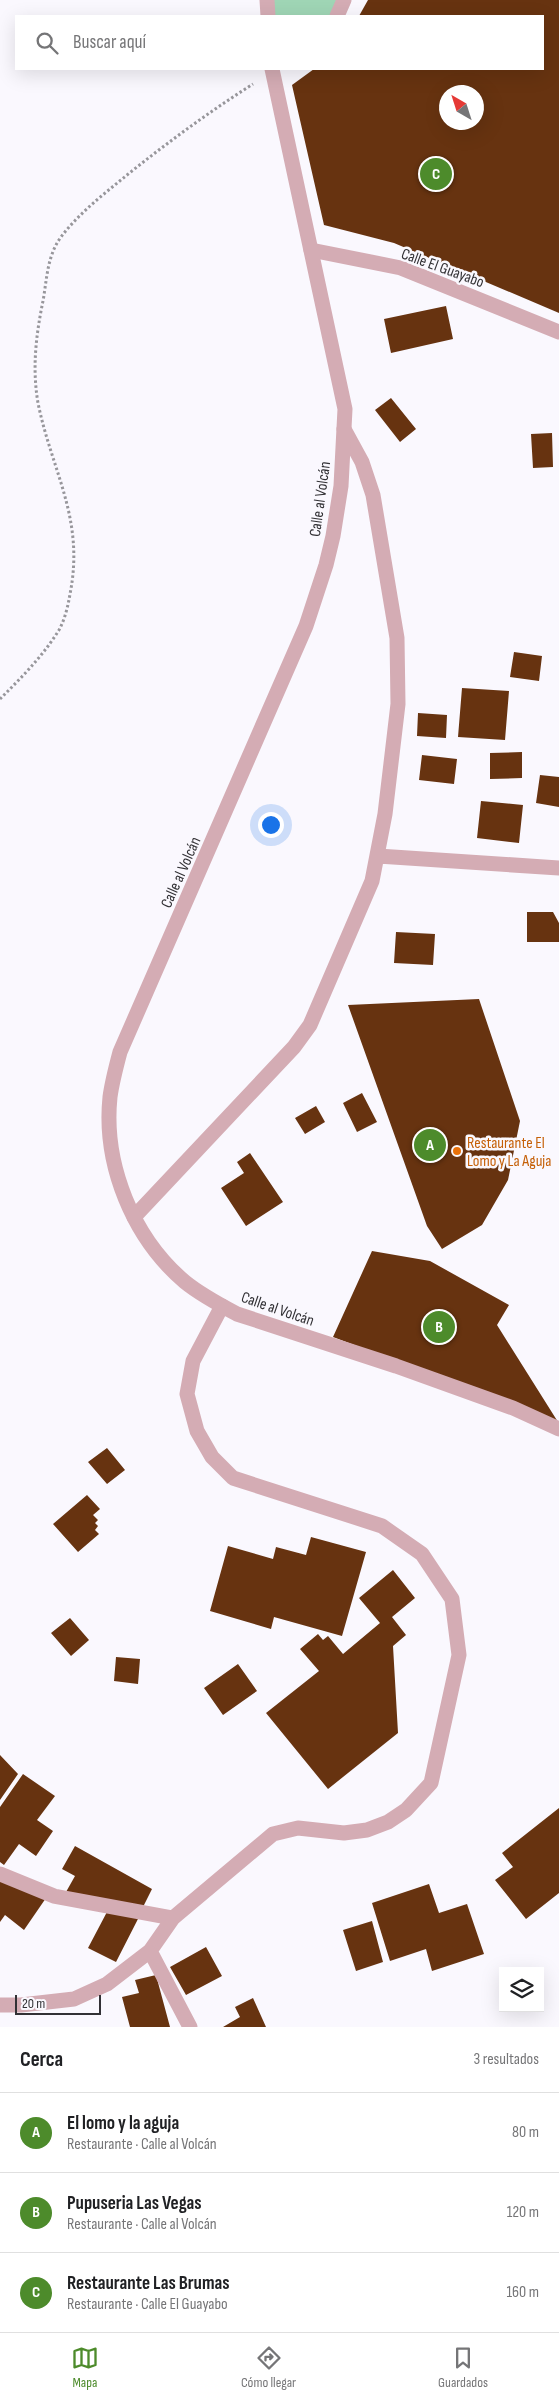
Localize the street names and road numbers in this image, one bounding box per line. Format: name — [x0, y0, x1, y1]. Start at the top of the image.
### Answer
street label: Calle El Guayabo — [398, 245, 487, 292]
street label: Calle al Volcán — [306, 460, 335, 538]
street label: Calle al Volcán — [157, 834, 205, 911]
street label: Calle al Volcán — [239, 1288, 316, 1331]

